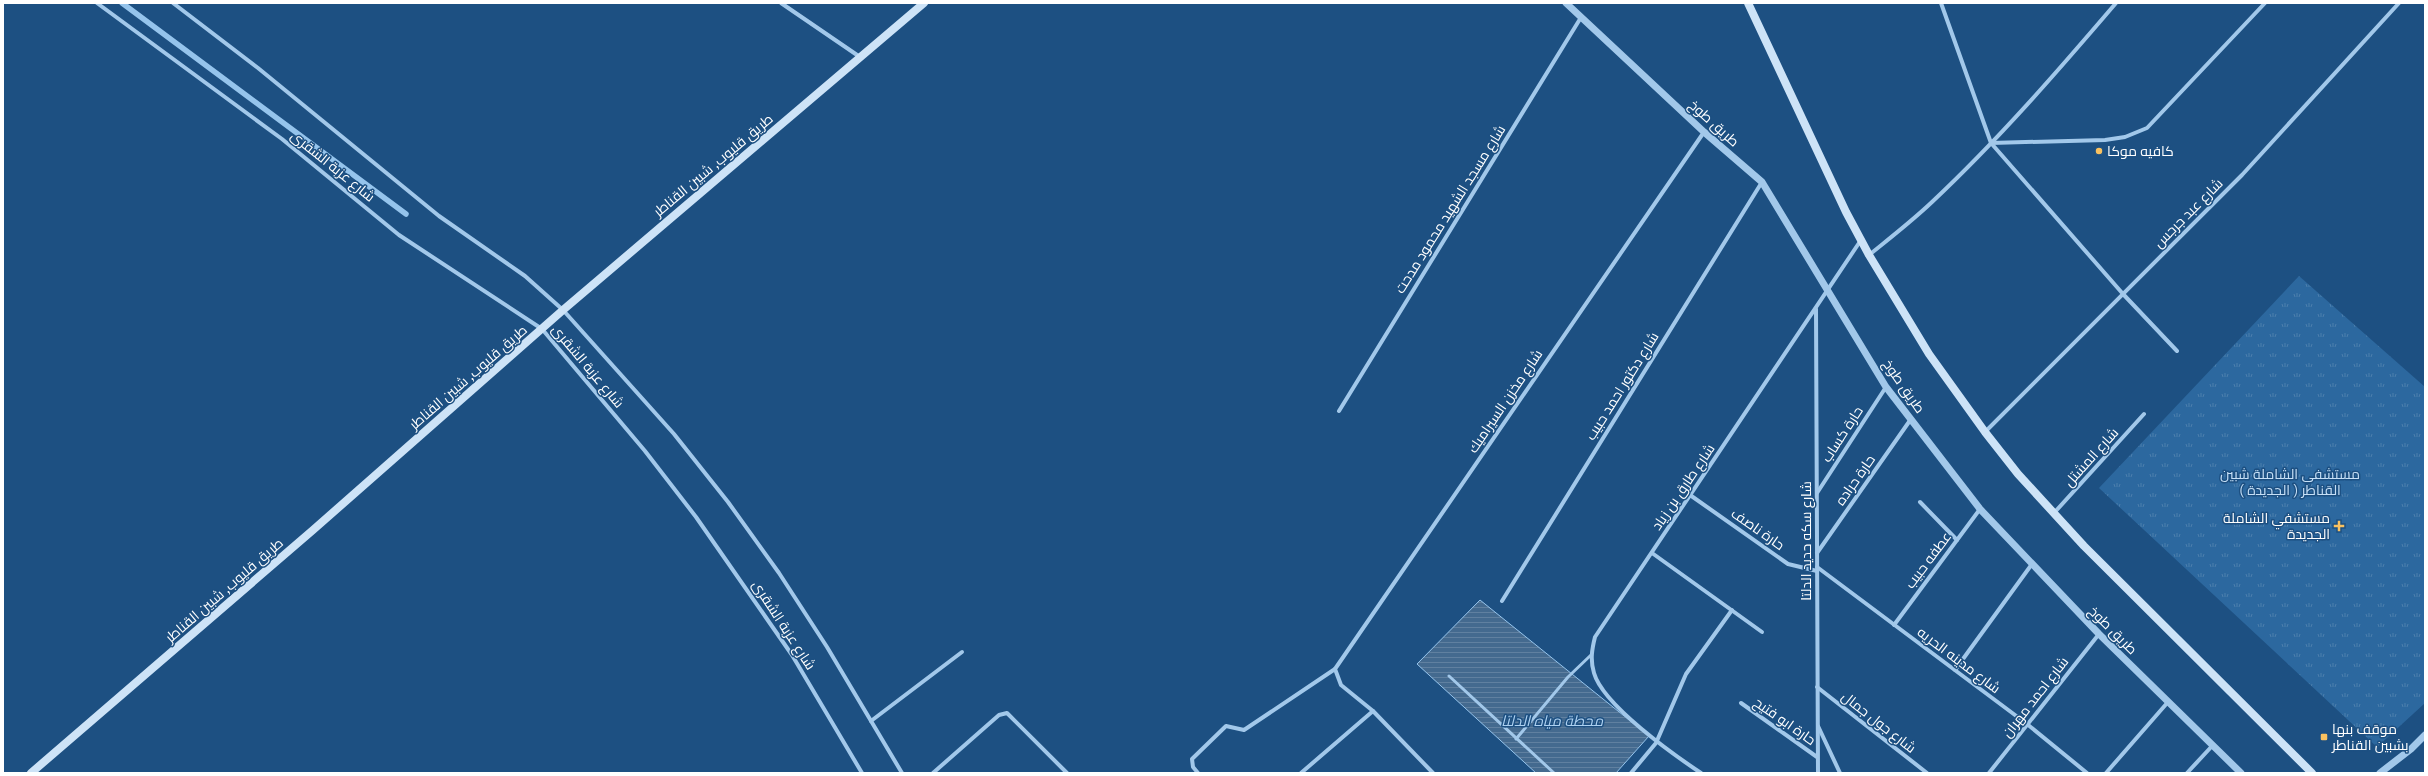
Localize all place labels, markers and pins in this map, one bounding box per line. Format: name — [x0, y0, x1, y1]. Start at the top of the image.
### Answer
place label: كافيه موكا — [2107, 142, 2174, 160]
marker: كافيه موكا — [2094, 146, 2104, 156]
place label: مستشفي الشاملة الجديدة — [2223, 509, 2330, 543]
marker: مستشفي الشاملة الجديدة — [2333, 520, 2345, 532]
place label: موقف بنها بشبين القناطر — [2331, 720, 2409, 754]
marker: موقف بنها بشبين القناطر — [2319, 732, 2329, 742]

